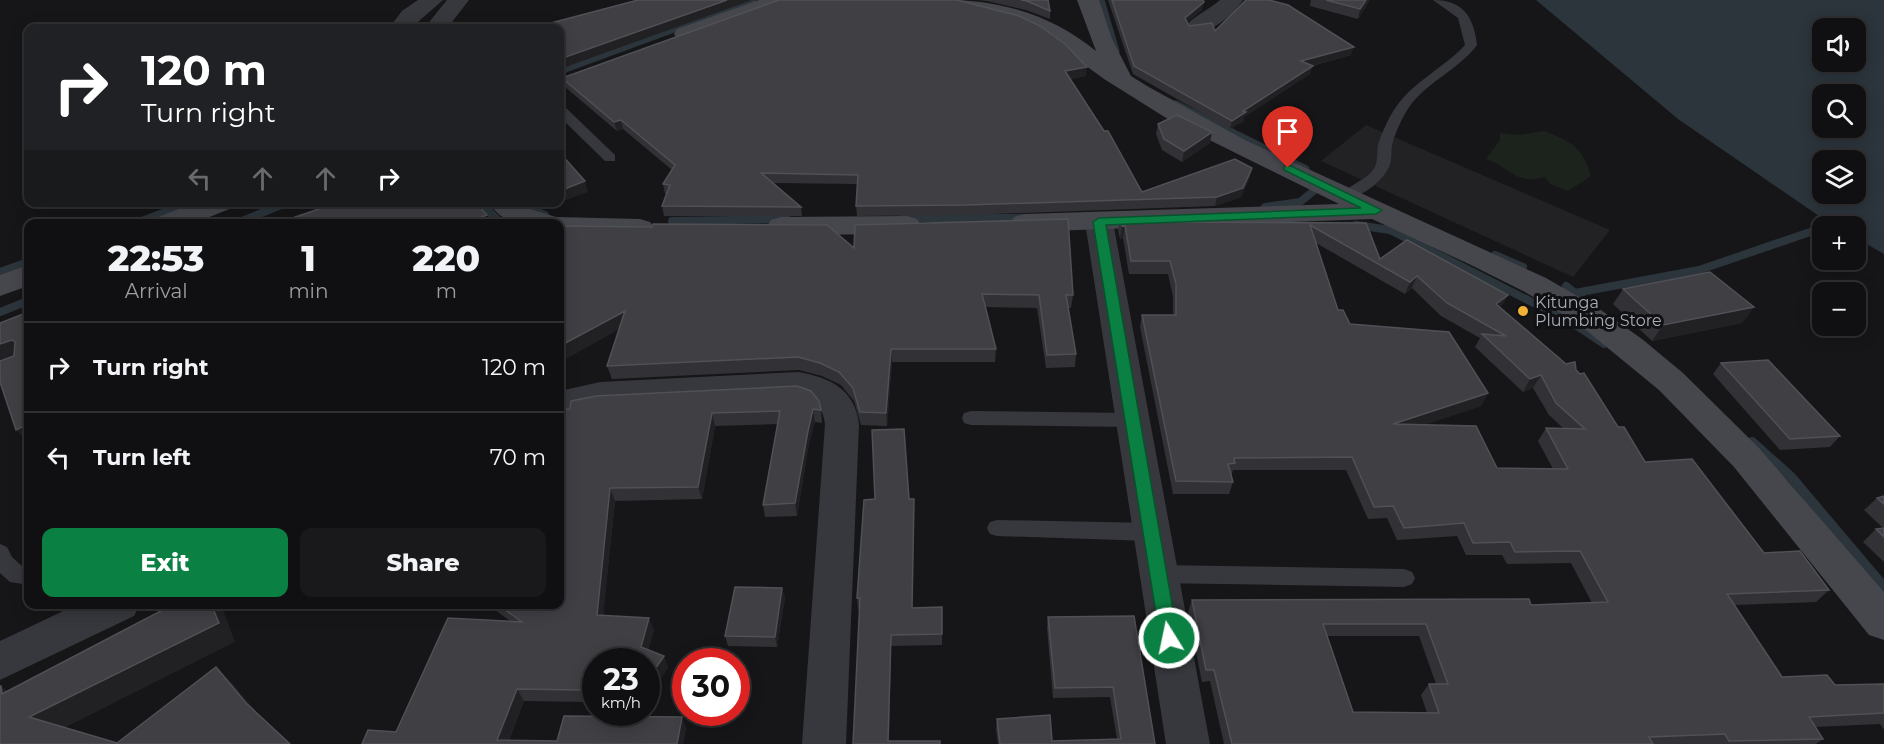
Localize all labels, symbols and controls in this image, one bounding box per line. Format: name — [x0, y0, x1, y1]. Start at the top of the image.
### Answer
map controls — [1812, 18, 1866, 336]
button: sound — [1812, 18, 1866, 72]
text: 120 m — [141, 44, 267, 96]
icon: right — [42, 48, 120, 126]
button: search — [1812, 84, 1866, 138]
text: Turn right — [141, 96, 276, 129]
pin — [1262, 106, 1313, 168]
icon: arrive — [1271, 115, 1304, 148]
button: layers — [1812, 150, 1866, 204]
icon: left — [183, 162, 216, 195]
icon: ahead — [246, 162, 279, 195]
icon: ahead — [309, 162, 342, 195]
icon: right — [372, 162, 405, 195]
button: + — [1812, 216, 1866, 270]
text: 22:53 — [108, 236, 205, 280]
text: 1 — [301, 236, 316, 280]
text: 220 — [412, 236, 480, 280]
text: Arrival — [125, 279, 188, 303]
text: min — [288, 279, 329, 303]
text: m — [436, 279, 457, 303]
button: − — [1812, 282, 1866, 336]
place label: Kitunga Plumbing Store — [1535, 293, 1662, 330]
marker: Kitunga Plumbing Store — [1516, 304, 1530, 318]
icon: right — [42, 351, 75, 384]
text: Turn right — [93, 354, 208, 381]
text: 120 m — [482, 354, 546, 381]
icon: left — [42, 441, 75, 474]
text: Turn left — [93, 444, 191, 471]
text: 70 m — [490, 444, 546, 471]
button: Exit — [42, 528, 288, 597]
button: Share — [300, 528, 546, 597]
position arrow — [1137, 606, 1201, 670]
speed limit sign: 30 — [672, 648, 750, 726]
text: 23 — [603, 661, 639, 698]
text: km/h — [601, 693, 641, 712]

